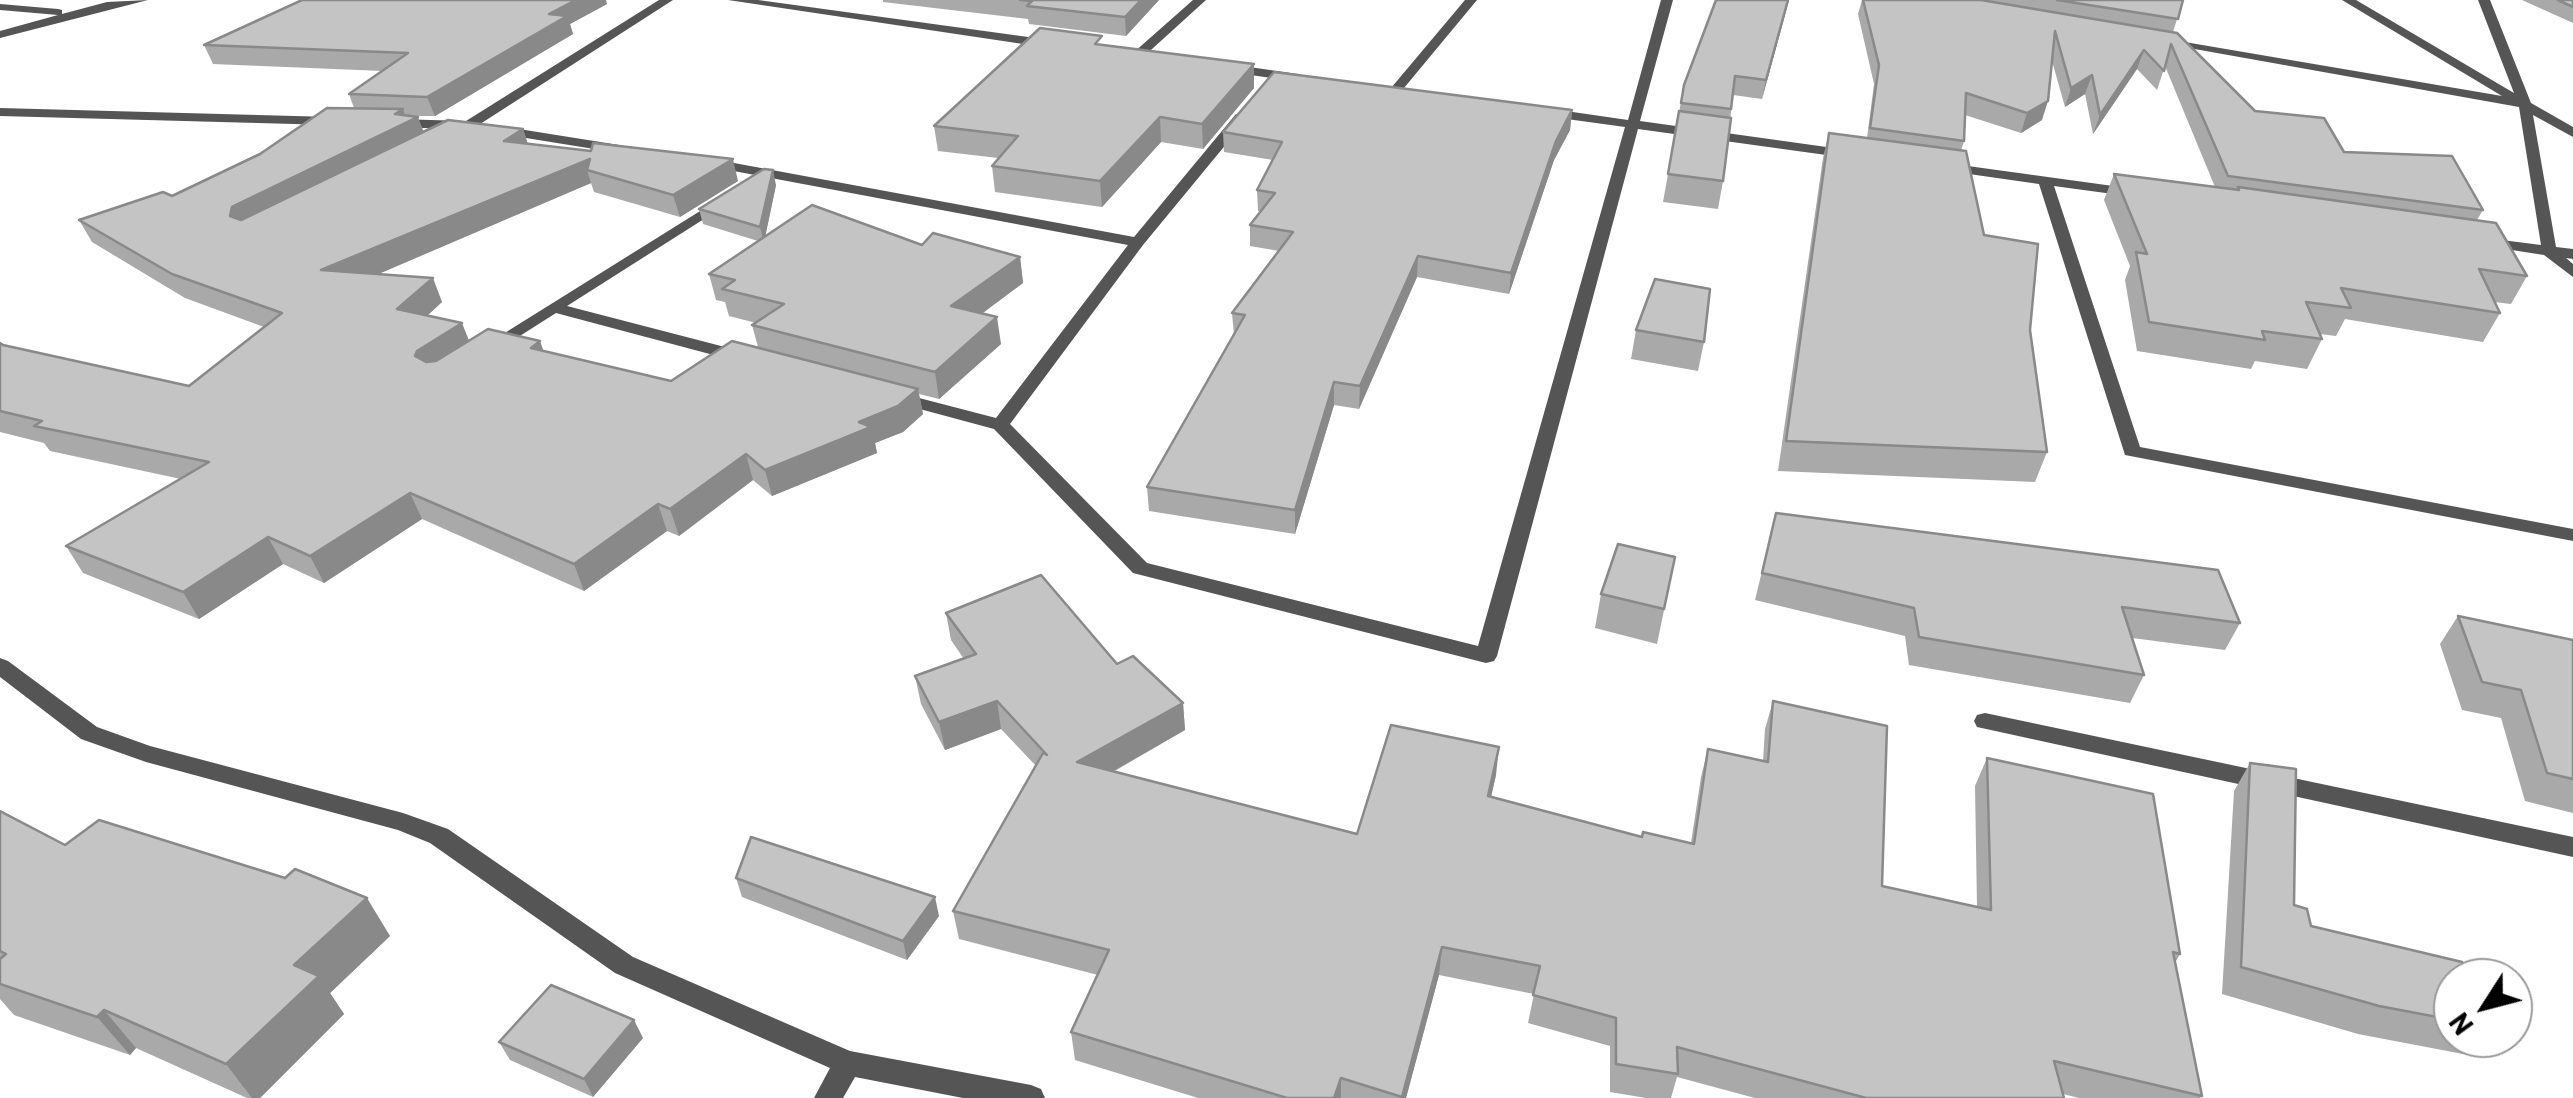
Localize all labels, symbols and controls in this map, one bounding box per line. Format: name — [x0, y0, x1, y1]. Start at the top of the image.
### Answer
north arrow — [2433, 958, 2533, 1058]
text: N — [2441, 1007, 2480, 1042]

